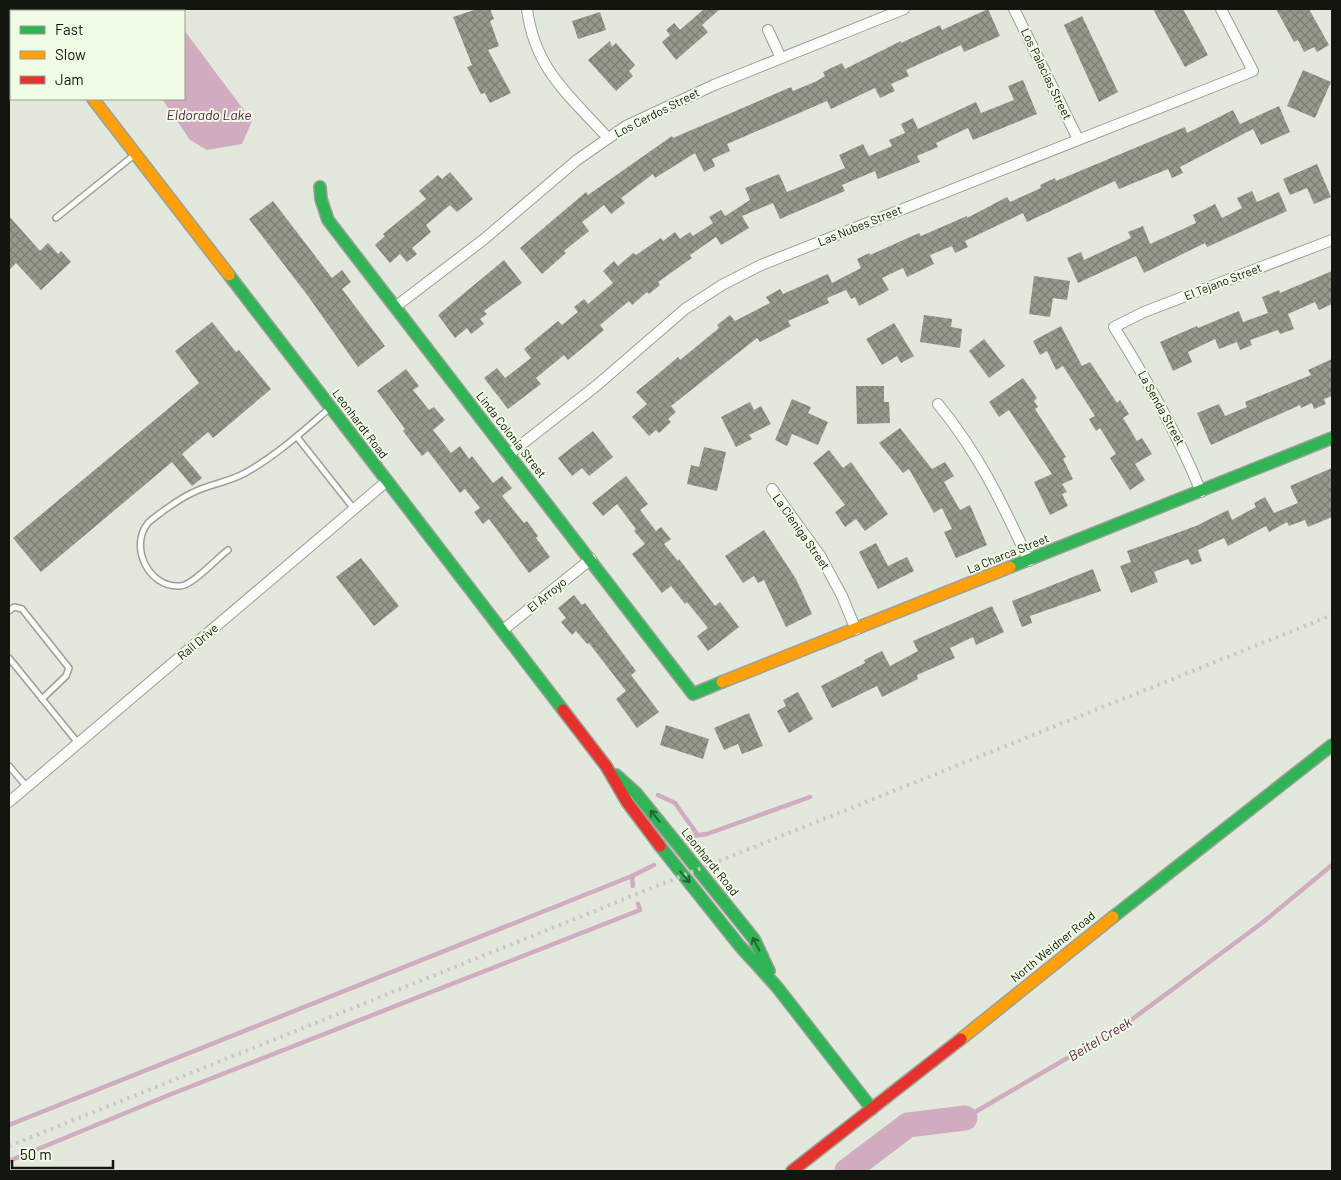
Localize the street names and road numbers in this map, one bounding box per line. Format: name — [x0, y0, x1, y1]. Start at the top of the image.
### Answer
street label: Los Palacias Street — [1019, 26, 1075, 122]
street label: Los Cerdos Street — [612, 85, 701, 140]
street label: Las Nubes Street — [816, 202, 904, 248]
street label: El Tejano Street — [1182, 260, 1263, 302]
street label: La Senda Street — [1136, 368, 1188, 447]
street label: Leonhardt Road — [330, 386, 391, 461]
street label: Linda Colonia Street — [474, 389, 550, 480]
street label: La Cieniga Street — [770, 491, 833, 572]
street label: La Charca Street — [965, 530, 1051, 576]
street label: El Arroyo — [524, 574, 569, 614]
street label: Rail Drive — [174, 620, 220, 662]
street label: Leonhardt Road — [679, 825, 742, 898]
street label: North Weidner Road — [1007, 908, 1097, 985]

